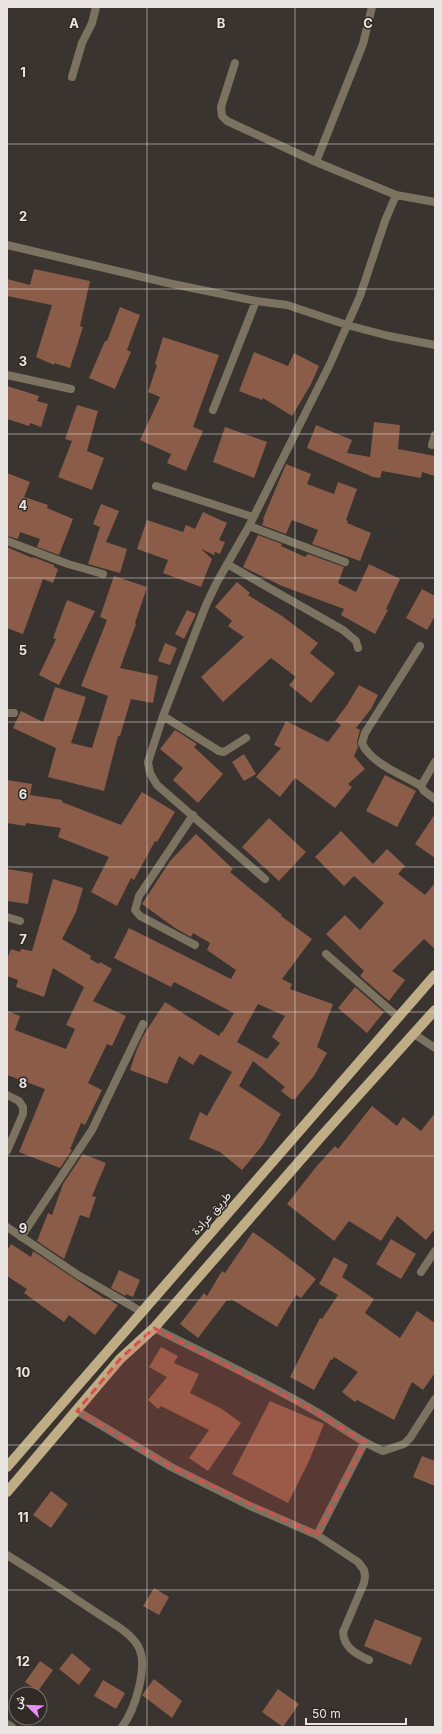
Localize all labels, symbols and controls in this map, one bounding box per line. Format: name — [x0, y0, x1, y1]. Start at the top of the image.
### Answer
text: A — [69, 15, 79, 31]
text: B — [217, 15, 226, 31]
text: C — [363, 15, 373, 31]
text: 1 — [20, 64, 26, 80]
text: 2 — [19, 208, 27, 224]
text: 3 — [19, 353, 27, 369]
text: 4 — [19, 497, 28, 513]
text: 5 — [19, 642, 27, 658]
text: 6 — [19, 786, 27, 802]
text: 7 — [19, 931, 27, 947]
text: 8 — [19, 1075, 27, 1091]
street label: طريق عرادة — [188, 1188, 235, 1239]
text: 9 — [19, 1220, 27, 1236]
text: 10 — [16, 1364, 30, 1380]
text: 11 — [17, 1509, 29, 1525]
text: 12 — [16, 1653, 30, 1669]
north arrow — [8, 1686, 48, 1726]
text: ش — [10, 1693, 28, 1711]
scale bar — [306, 1700, 406, 1726]
text: 50 m — [312, 1706, 341, 1721]

